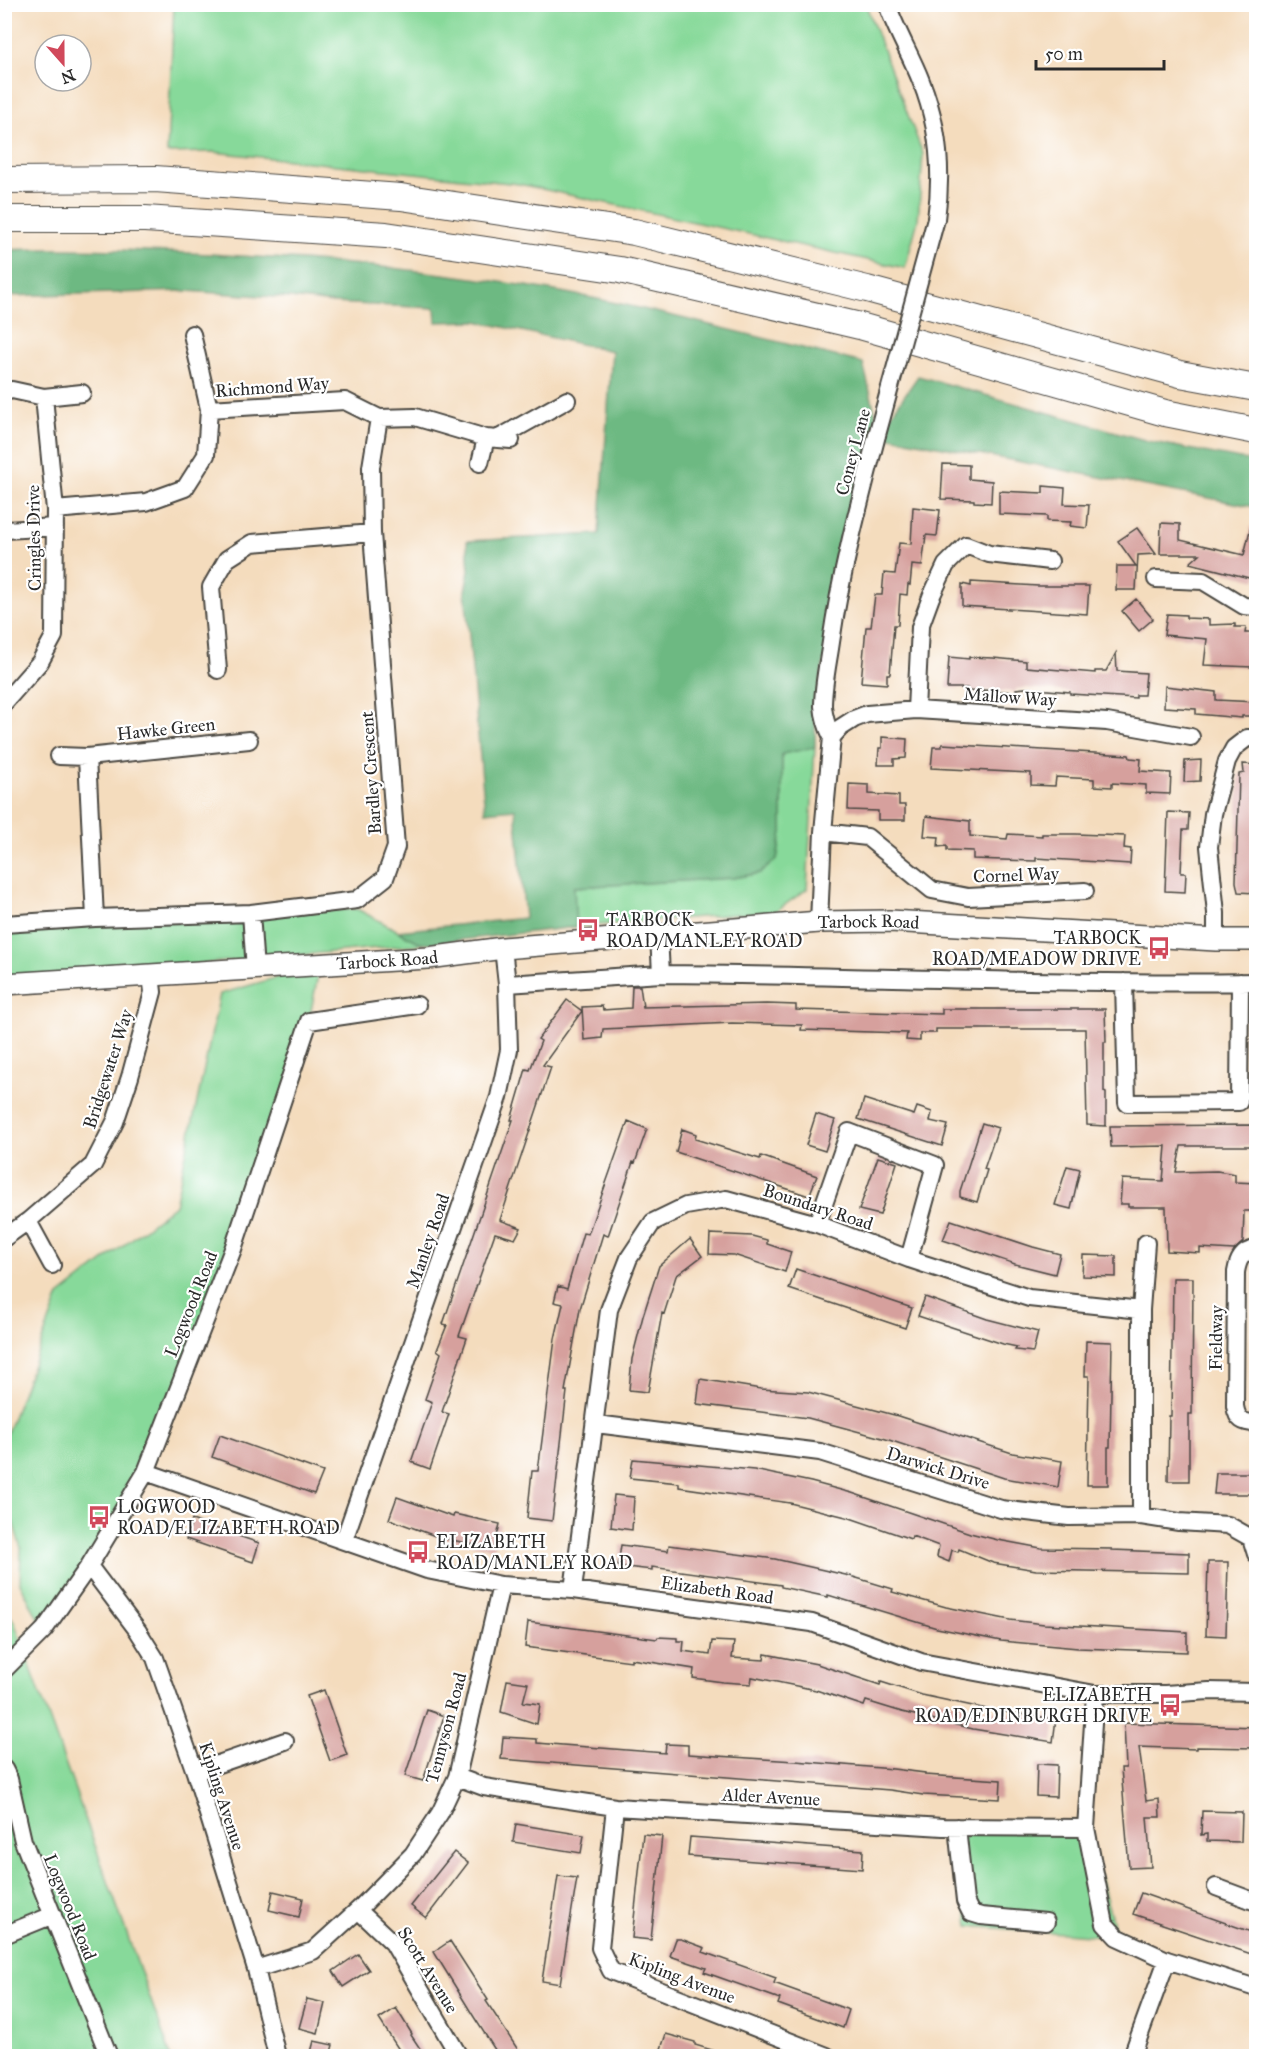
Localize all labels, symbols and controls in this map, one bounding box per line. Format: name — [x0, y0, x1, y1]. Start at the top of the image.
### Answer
north arrow — [33, 33, 93, 93]
scale bar — [1036, 33, 1164, 71]
text: 50 m — [1045, 43, 1083, 65]
text: N — [58, 65, 78, 88]
street label: Richmond Way — [214, 372, 330, 402]
street label: Coney Lane — [831, 406, 875, 498]
street label: Cringles Drive — [22, 485, 47, 591]
street label: Mallow Way — [963, 683, 1058, 711]
street label: Bardley Crescent — [356, 710, 386, 836]
street label: Hawke Green — [116, 713, 217, 745]
street label: Cornel Way — [973, 862, 1060, 887]
place label: TARBOCK ROAD/MANLEY ROAD — [606, 909, 802, 952]
street label: Tarbock Road — [817, 910, 920, 934]
bus stop icon: TARBOCK ROAD/MANLEY ROAD — [575, 917, 601, 943]
place label: TARBOCK ROAD/MEADOW DRIVE — [932, 927, 1142, 970]
bus stop icon: TARBOCK ROAD/MEADOW DRIVE — [1146, 935, 1172, 961]
street label: Tarbock Road — [336, 946, 439, 975]
street label: Bridgewater Way — [78, 1006, 139, 1132]
street label: Boundary Road — [760, 1179, 876, 1235]
street label: Manley Road — [402, 1191, 454, 1291]
street label: Logwood Road — [160, 1248, 223, 1361]
street label: Fieldway — [1204, 1305, 1228, 1371]
street label: Darwick Drive — [884, 1442, 992, 1494]
place label: LOGWOOD ROAD/ELIZABETH ROAD — [117, 1496, 340, 1539]
bus stop icon: LOGWOOD ROAD/ELIZABETH ROAD — [86, 1504, 112, 1530]
place label: ELIZABETH ROAD/MANLEY ROAD — [436, 1531, 632, 1574]
bus stop icon: ELIZABETH ROAD/MANLEY ROAD — [405, 1539, 431, 1565]
street label: Elizabeth Road — [659, 1571, 775, 1609]
street label: Tennyson Road — [421, 1670, 471, 1786]
place label: ELIZABETH ROAD/EDINBURGH DRIVE — [915, 1684, 1152, 1727]
bus stop icon: ELIZABETH ROAD/EDINBURGH DRIVE — [1157, 1692, 1183, 1718]
street label: Kipling Avenue — [193, 1739, 250, 1853]
street label: Alder Avenue — [720, 1783, 821, 1811]
street label: Logwood Road — [38, 1851, 101, 1964]
street label: Scott Avenue — [393, 1923, 463, 2017]
street label: Kipling Avenue — [625, 1948, 738, 2009]

